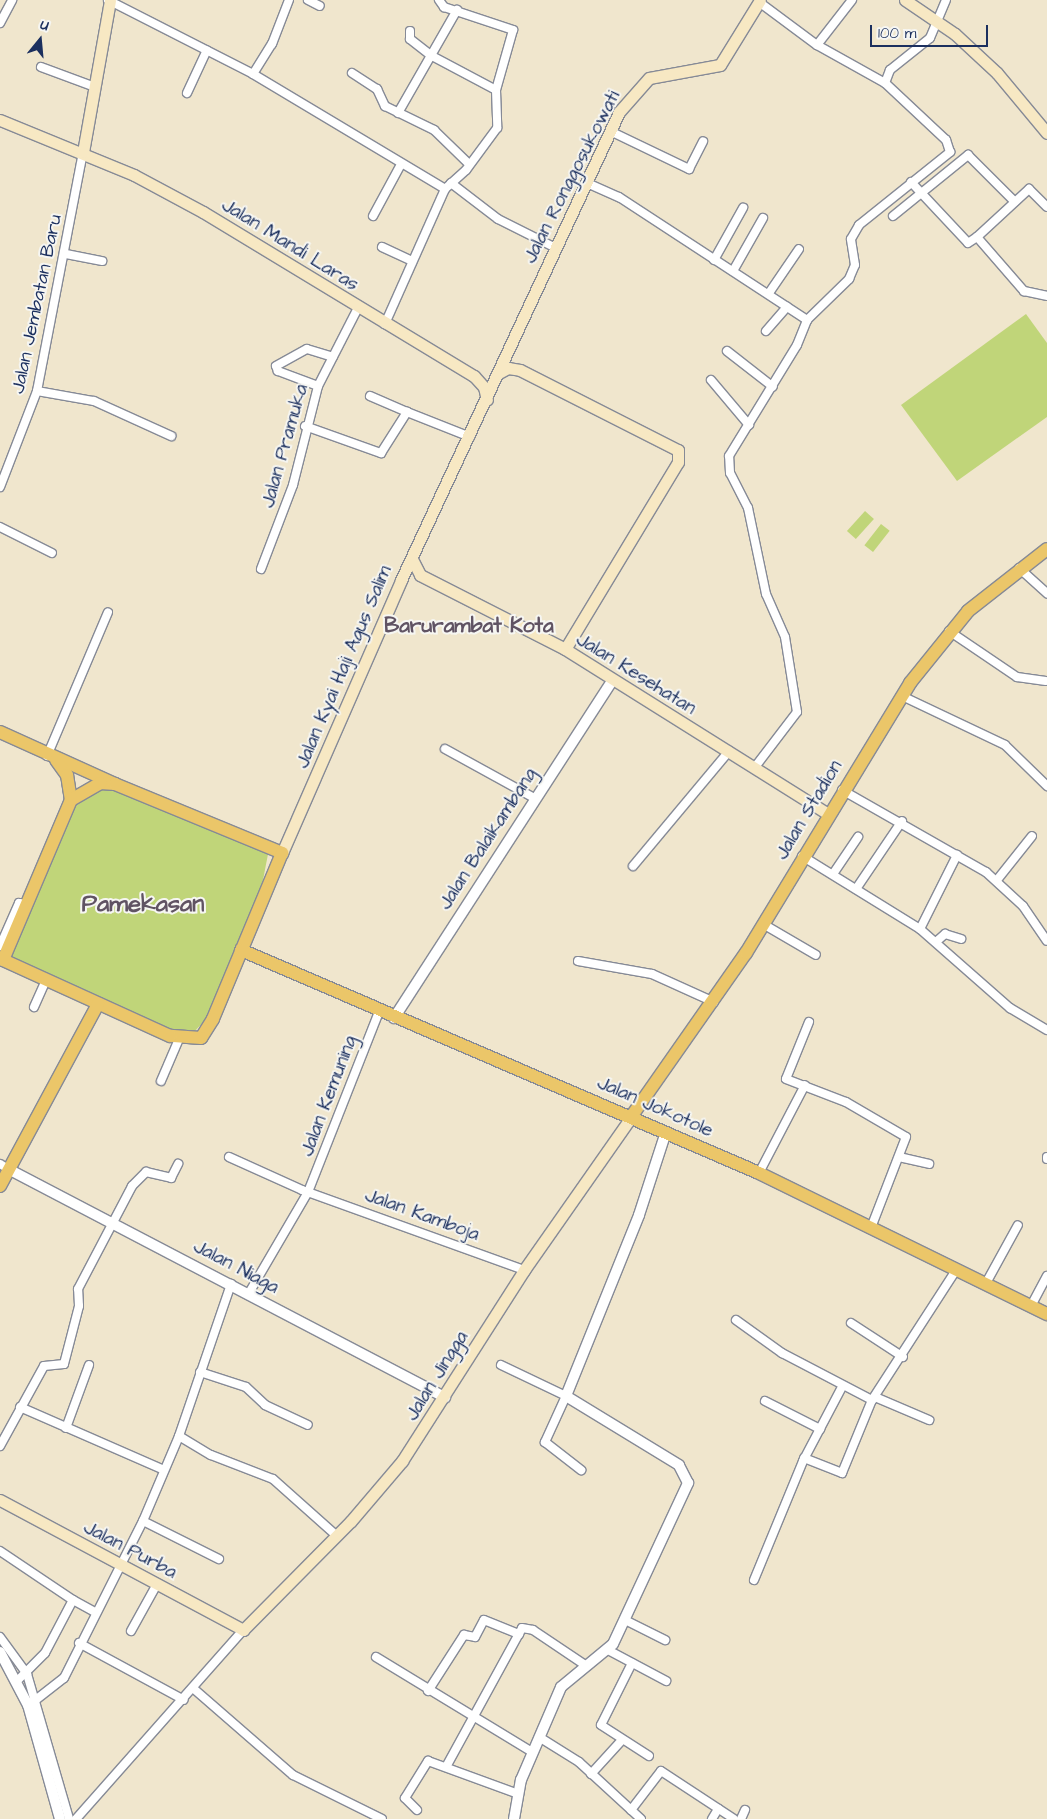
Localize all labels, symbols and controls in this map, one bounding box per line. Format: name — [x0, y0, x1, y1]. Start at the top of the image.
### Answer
north arrow — [15, 15, 65, 65]
text: U — [38, 15, 51, 36]
scale bar — [872, 15, 990, 47]
text: 100 m — [878, 23, 917, 44]
street label: Jalan Ronggosukowati — [519, 87, 625, 267]
street label: Jalan Mandi Laras — [217, 194, 363, 296]
street label: Jalan Jembatan Baru — [7, 212, 67, 396]
street label: Jalan Pramuka — [256, 382, 314, 510]
street label: Jalan Kyai Haji Agus Salim — [291, 562, 397, 772]
district label: Barurambat Kota — [384, 613, 554, 639]
street label: Jalan Kesehatan — [572, 628, 700, 720]
street label: Jalan Stadion — [770, 756, 848, 864]
street label: Jalan Balaikambang — [434, 764, 542, 914]
district label: Pamekasan — [82, 891, 204, 919]
street label: Jalan Kemuning — [296, 1032, 362, 1160]
street label: Jalan Jokotole — [594, 1071, 716, 1143]
street label: Jalan Kamboja — [362, 1184, 482, 1246]
street label: Jalan Niaga — [189, 1235, 283, 1299]
street label: Jalan Jingga — [401, 1327, 473, 1425]
street label: Jalan Purba — [80, 1516, 180, 1584]

